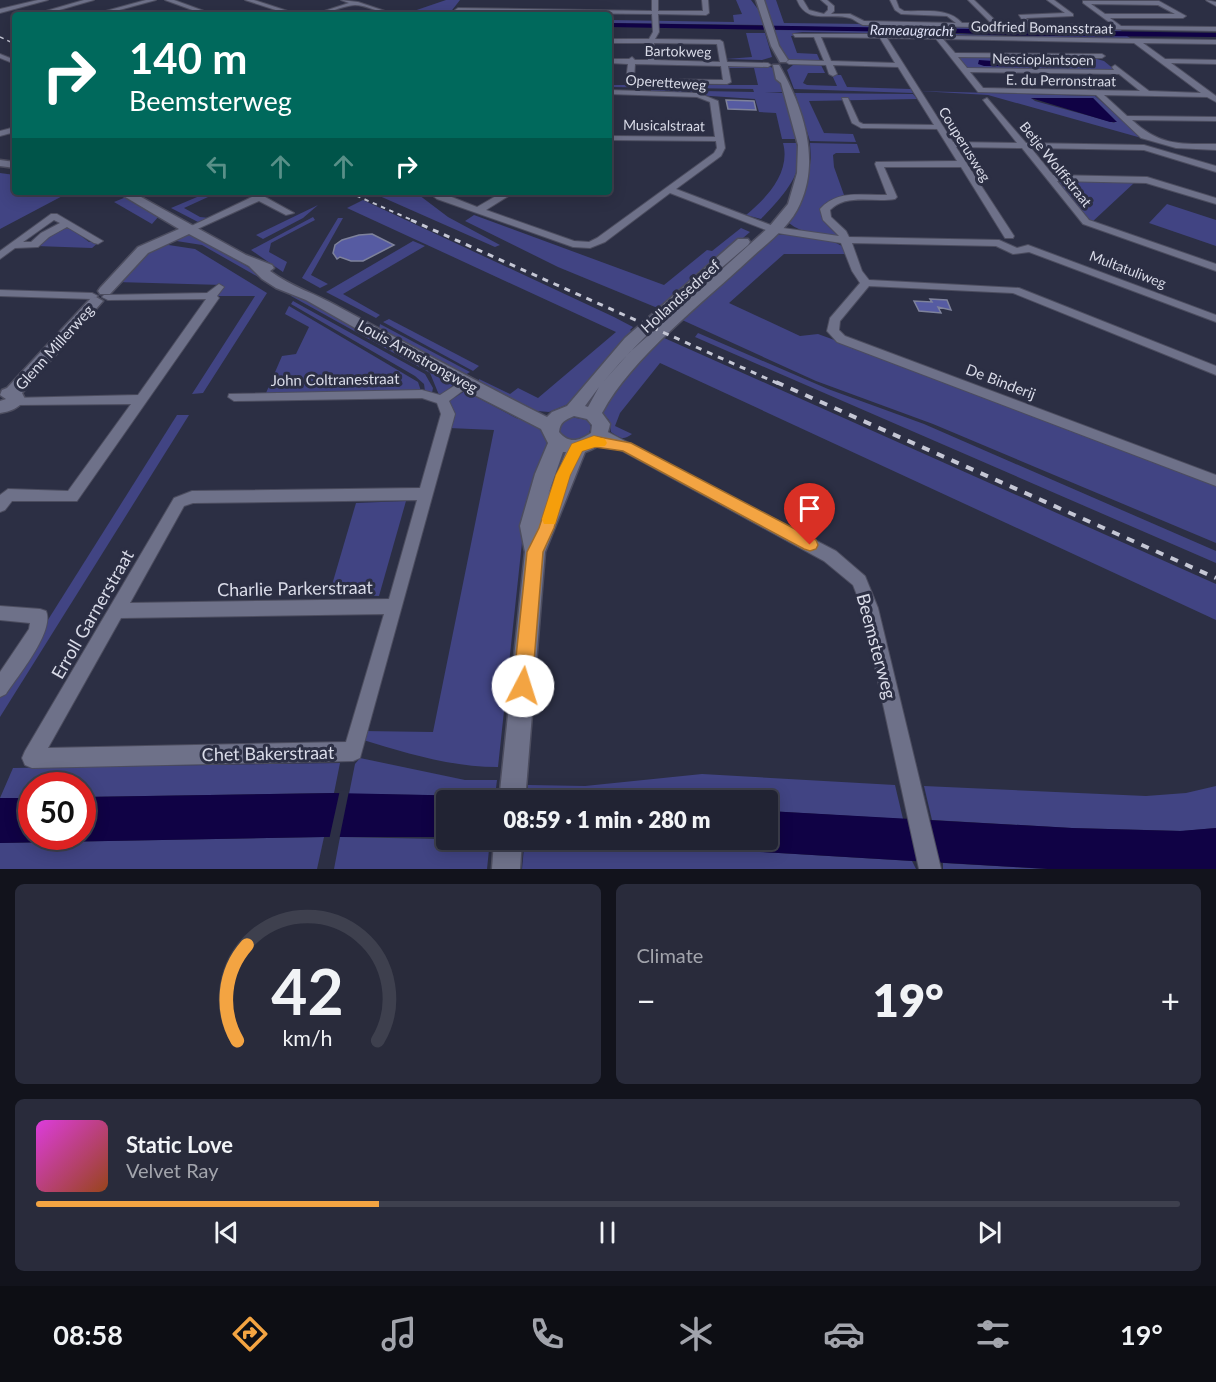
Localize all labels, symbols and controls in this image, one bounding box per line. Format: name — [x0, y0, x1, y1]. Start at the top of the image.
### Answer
street label: Godfried Bomansstraat — [971, 17, 1113, 37]
water label: Rameaugracht — [870, 21, 954, 39]
text: 140 m — [129, 33, 247, 83]
icon: right — [30, 36, 108, 114]
street label: Bartokweg — [645, 42, 711, 60]
street label: Nescioplantsoen — [992, 50, 1094, 68]
street label: Operetteweg — [625, 71, 707, 93]
street label: E. du Perronstraat — [1006, 71, 1116, 89]
text: Beemsterweg — [129, 84, 292, 117]
street label: Couperusweg — [935, 104, 995, 184]
street label: Musicalstraat — [623, 116, 705, 134]
street label: Betje Wolffstraat — [1016, 118, 1096, 210]
icon: left — [201, 150, 234, 183]
icon: ahead — [264, 150, 297, 183]
icon: ahead — [327, 150, 360, 183]
icon: right — [390, 150, 423, 183]
street label: Multatuliweg — [1087, 247, 1169, 291]
street label: Hollandsedreef — [637, 255, 724, 336]
street label: Glenn Millerweg — [11, 301, 97, 393]
street label: Louis Armstrongweg — [355, 316, 481, 397]
street label: De Binderij — [963, 359, 1039, 403]
street label: John Coltranestraat — [270, 369, 400, 389]
pin — [784, 483, 835, 545]
icon: arrive — [793, 492, 826, 525]
street label: Erroll Garnerstraat — [46, 545, 138, 683]
street label: Charlie Parkerstraat — [217, 576, 374, 600]
street label: Beemsterweg — [852, 591, 902, 701]
position arrow — [491, 654, 555, 718]
street label: Chet Bakerstraat — [202, 741, 335, 765]
speed limit sign: 50 — [18, 772, 96, 850]
text: 08:59 · 1 min · 280 m — [504, 806, 710, 833]
text: Climate — [637, 943, 703, 967]
text: 42 — [272, 953, 344, 1028]
text: 19° — [873, 973, 944, 1027]
text: − — [637, 980, 656, 1020]
text: + — [1161, 980, 1180, 1020]
text: km/h — [283, 1025, 333, 1051]
text: Static Love — [126, 1131, 233, 1158]
text: Velvet Ray — [126, 1158, 219, 1182]
icon: previous — [210, 1216, 243, 1249]
icon: pause — [591, 1216, 624, 1249]
icon: next — [973, 1216, 1006, 1249]
icon: directions — [229, 1313, 271, 1355]
icon: music — [378, 1313, 420, 1355]
icon: phone — [526, 1313, 568, 1355]
icon: climate — [675, 1313, 717, 1355]
icon: car — [823, 1313, 865, 1355]
icon: filters — [972, 1313, 1014, 1355]
text: 08:58 — [53, 1318, 123, 1351]
text: 19° — [1120, 1318, 1163, 1351]

